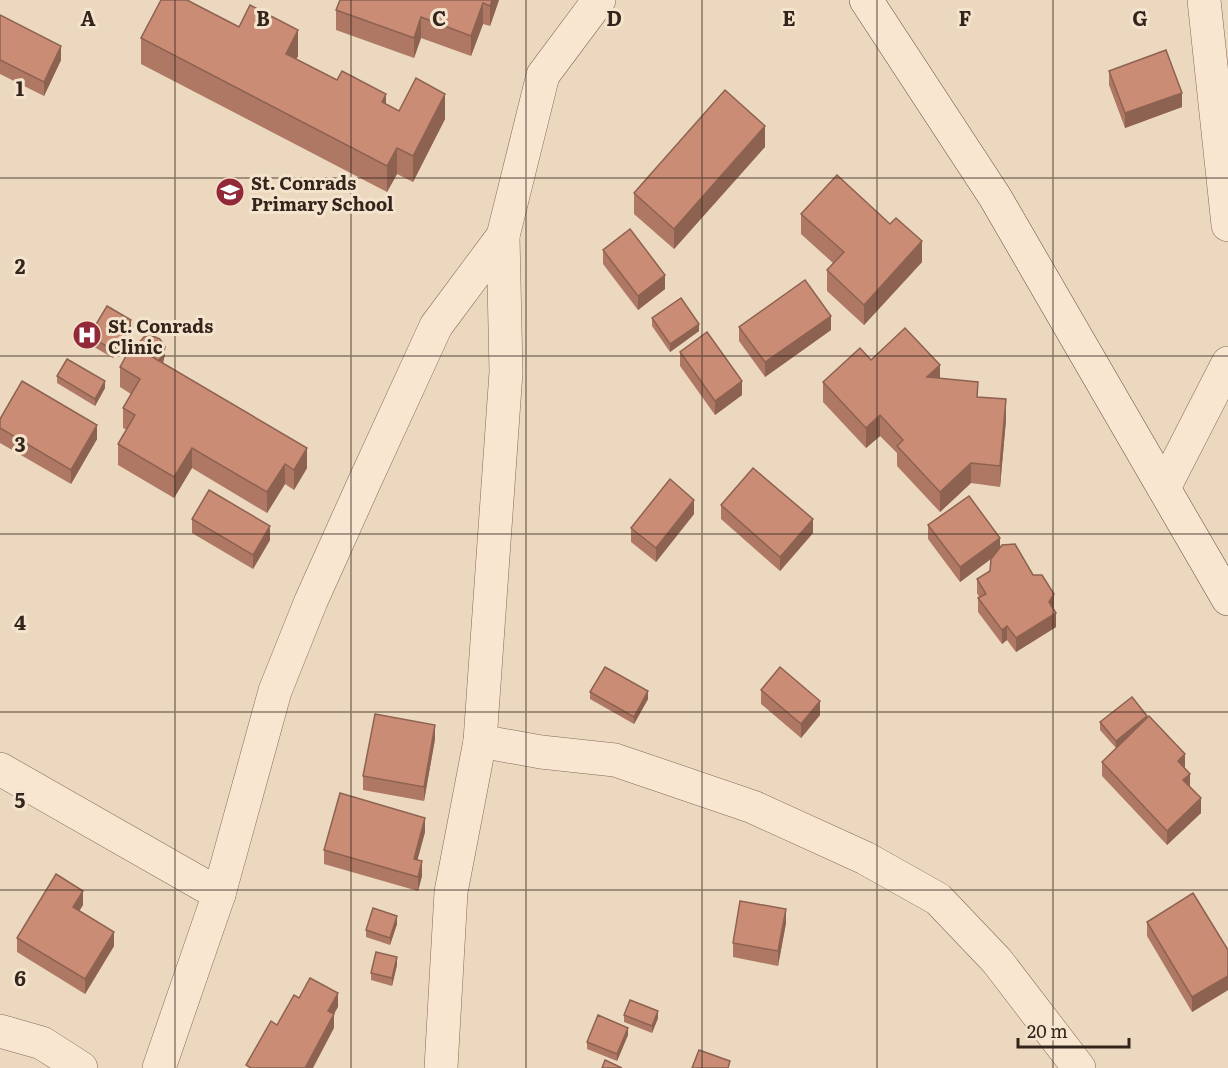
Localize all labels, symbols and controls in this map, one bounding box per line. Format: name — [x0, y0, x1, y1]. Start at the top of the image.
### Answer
text: A — [80, 2, 96, 32]
text: B — [256, 2, 270, 32]
text: C — [432, 2, 446, 32]
text: D — [606, 2, 622, 32]
text: E — [782, 2, 796, 32]
text: F — [959, 2, 972, 32]
text: G — [1132, 2, 1148, 32]
text: 1 — [16, 72, 24, 102]
place label: St. Conrads Primary School — [251, 169, 394, 217]
school or university icon: St. Conrads Primary School — [214, 176, 246, 208]
text: 2 — [15, 250, 26, 280]
place label: St. Conrads Clinic — [108, 312, 213, 360]
hospital icon: St. Conrads Clinic — [71, 319, 103, 351]
text: 3 — [14, 428, 26, 458]
text: 4 — [14, 606, 26, 636]
text: 5 — [15, 784, 26, 814]
text: 6 — [14, 962, 26, 992]
scale bar — [1018, 1011, 1129, 1049]
text: 20 m — [1027, 1017, 1068, 1044]

